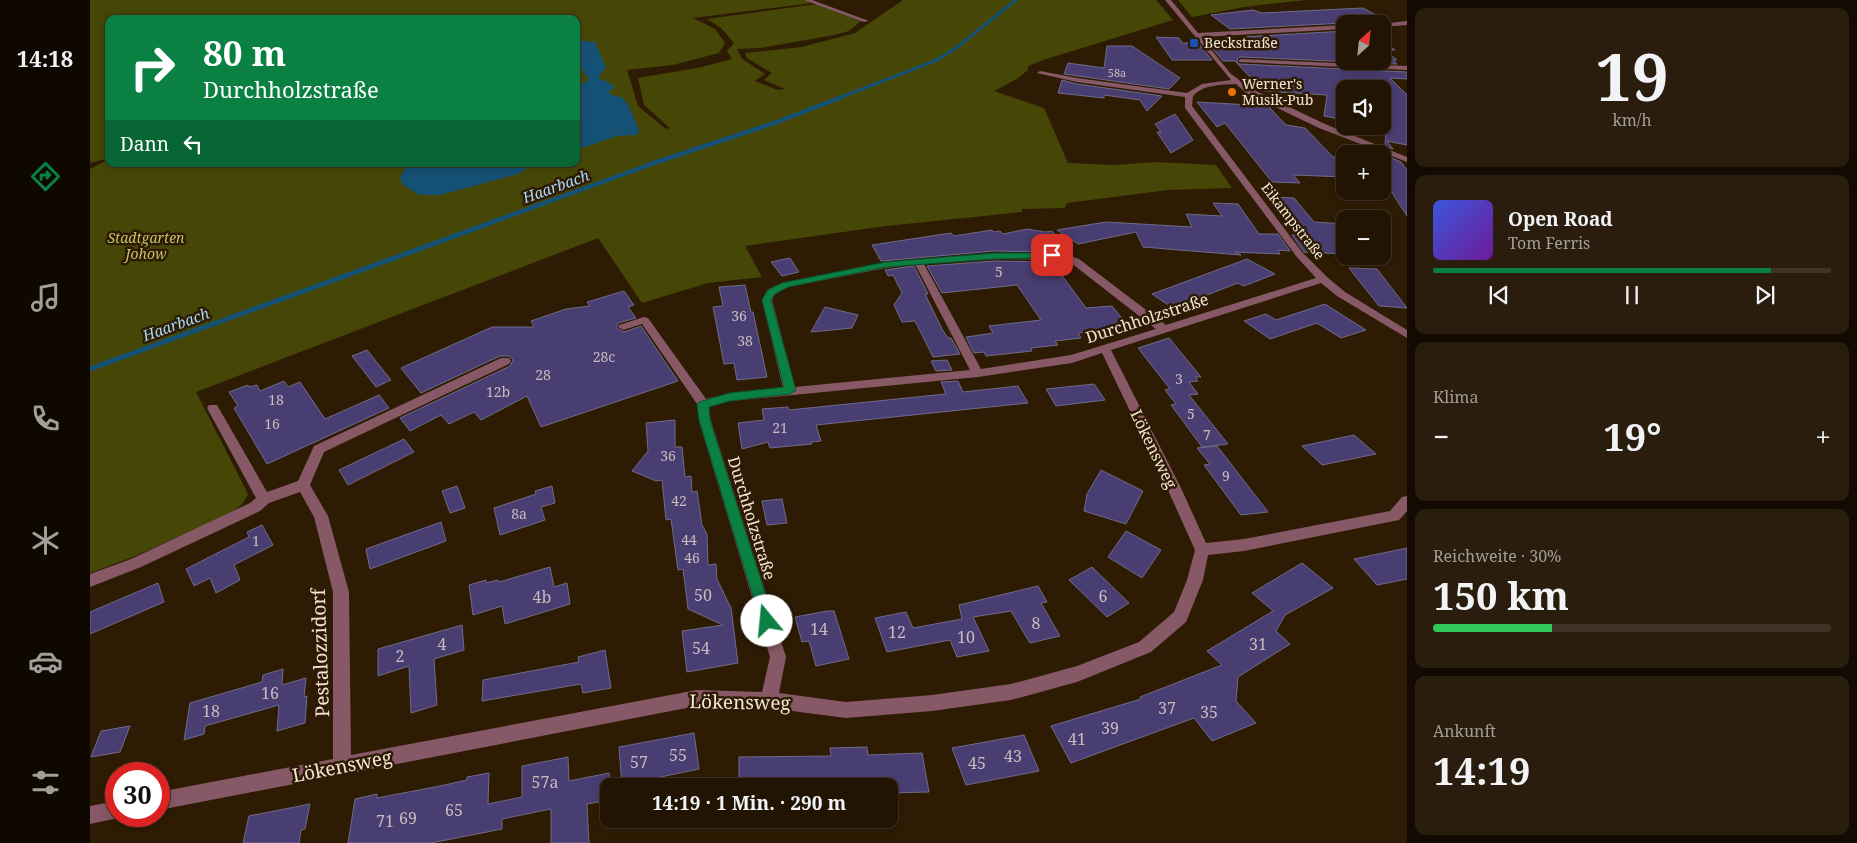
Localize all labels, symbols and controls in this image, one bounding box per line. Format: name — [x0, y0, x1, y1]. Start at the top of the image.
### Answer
north arrow — [1336, 15, 1391, 70]
map controls — [1336, 15, 1391, 265]
text: 80 m — [203, 29, 286, 76]
text: 19 — [1595, 32, 1669, 120]
place label: Beckstraße — [1204, 33, 1278, 52]
icon: right — [120, 35, 185, 100]
marker: Beckstraße — [1188, 37, 1200, 49]
text: 14:18 — [17, 43, 73, 73]
house number: 58a — [1108, 65, 1126, 80]
text: Durchholzstraße — [203, 74, 379, 104]
place label: Werner's Musik-Pub — [1242, 74, 1313, 109]
button: sound — [1336, 80, 1391, 135]
marker: Werner's Musik-Pub — [1226, 86, 1238, 98]
text: km/h — [1612, 109, 1652, 131]
icon: left — [179, 130, 207, 158]
text: Dann — [120, 131, 169, 157]
button: + — [1336, 145, 1391, 200]
icon: directions — [28, 159, 63, 194]
water label: Haarbach — [519, 165, 592, 208]
street label: Eikampstraße — [1257, 178, 1330, 263]
text: Open Road — [1508, 206, 1613, 232]
button: − — [1336, 210, 1391, 265]
park label: Stadtgarten Johow — [107, 228, 185, 263]
text: Tom Ferris — [1508, 232, 1590, 254]
pin — [1031, 234, 1073, 276]
icon: arrive — [1038, 241, 1066, 269]
house number: 5 — [995, 262, 1003, 281]
icon: music — [28, 280, 63, 315]
icon: previous — [1485, 281, 1513, 309]
icon: pause — [1618, 281, 1646, 309]
icon: next — [1751, 281, 1779, 309]
street label: Durchholzstraße — [1083, 288, 1211, 348]
water label: Haarbach — [139, 303, 212, 346]
house number: 36 — [731, 306, 747, 325]
house number: 38 — [737, 331, 753, 350]
house number: 28c — [593, 347, 615, 366]
house number: 28 — [535, 365, 551, 384]
house number: 3 — [1175, 369, 1183, 388]
house number: 12b — [486, 382, 510, 401]
text: Klima — [1433, 386, 1478, 408]
house number: 18 — [268, 390, 284, 409]
icon: phone — [28, 401, 63, 436]
house number: 5 — [1187, 404, 1195, 423]
street label: Lökensweg — [1125, 406, 1183, 493]
text: 19° — [1603, 410, 1661, 462]
house number: 16 — [264, 414, 280, 433]
text: − — [1433, 417, 1449, 455]
text: + — [1815, 417, 1831, 455]
house number: 21 — [772, 418, 788, 437]
house number: 7 — [1203, 425, 1211, 444]
house number: 36 — [660, 446, 676, 465]
street label: Durchholzstraße — [723, 454, 781, 582]
house number: 9 — [1222, 466, 1230, 485]
house number: 42 — [671, 491, 687, 510]
house number: 8a — [511, 504, 527, 523]
icon: climate — [28, 523, 63, 558]
house number: 44 — [681, 530, 697, 549]
house number: 1 — [252, 531, 260, 550]
text: Reichweite · 30% — [1433, 545, 1561, 567]
house number: 46 — [684, 548, 700, 567]
text: 150 km — [1433, 569, 1569, 621]
house number: 50 — [694, 584, 712, 606]
house number: 6 — [1099, 585, 1108, 607]
street label: Pestalozzidorf — [305, 586, 335, 718]
house number: 4b — [533, 586, 551, 608]
position arrow — [740, 594, 792, 646]
house number: 8 — [1032, 612, 1041, 634]
house number: 14 — [810, 618, 828, 640]
house number: 12 — [888, 621, 906, 643]
house number: 10 — [957, 626, 975, 648]
house number: 4 — [438, 633, 447, 655]
house number: 31 — [1249, 633, 1267, 655]
house number: 54 — [692, 637, 710, 659]
icon: car — [28, 644, 63, 679]
house number: 2 — [396, 645, 404, 667]
house number: 16 — [261, 682, 279, 704]
street label: Lökensweg — [689, 688, 791, 716]
house number: 37 — [1158, 697, 1176, 719]
house number: 18 — [202, 700, 220, 722]
house number: 35 — [1200, 701, 1218, 723]
house number: 39 — [1101, 717, 1119, 739]
text: Ankunft — [1433, 720, 1496, 742]
house number: 41 — [1068, 728, 1086, 750]
street label: Lökensweg — [290, 744, 394, 788]
house number: 55 — [669, 744, 687, 766]
text: 14:19 — [1433, 744, 1530, 796]
house number: 43 — [1004, 745, 1022, 767]
house number: 57 — [630, 751, 648, 773]
house number: 45 — [968, 752, 986, 774]
speed limit sign: 30 — [105, 762, 170, 827]
icon: filters — [28, 765, 63, 800]
house number: 57a — [532, 771, 558, 793]
text: 14:19 · 1 Min. · 290 m — [652, 790, 846, 816]
house number: 65 — [445, 799, 463, 821]
house number: 69 — [399, 807, 417, 829]
house number: 71 — [376, 810, 394, 832]

